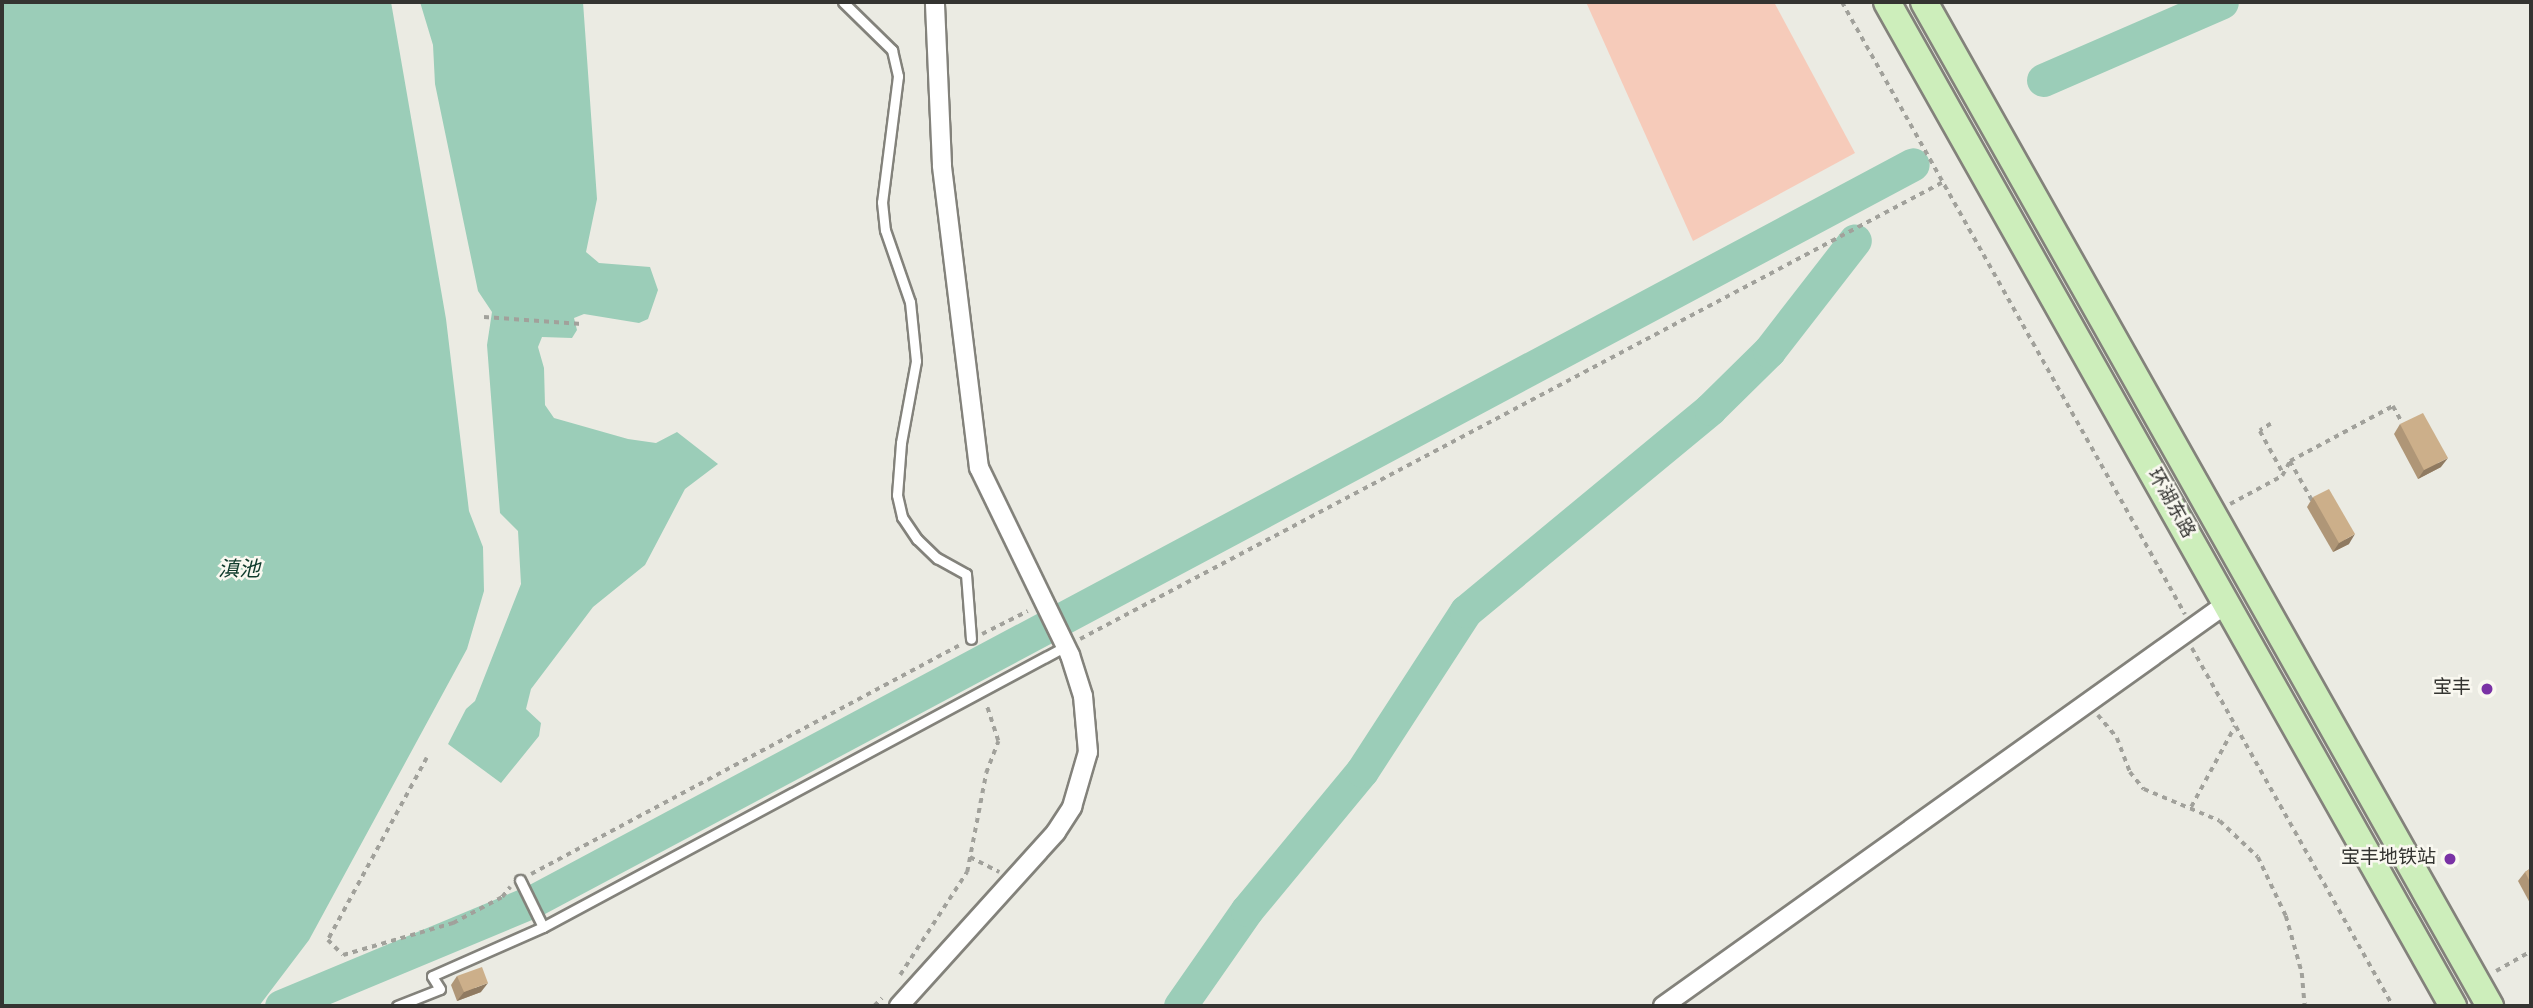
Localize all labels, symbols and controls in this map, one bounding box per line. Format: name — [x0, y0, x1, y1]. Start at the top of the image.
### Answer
street label: 环湖东路 — [2142, 465, 2198, 543]
water label: 滇池 — [218, 558, 260, 584]
place label: 宝丰 — [2433, 678, 2471, 700]
marker: 宝丰 — [2477, 679, 2497, 699]
place label: 宝丰地铁站 — [2341, 848, 2436, 870]
marker: 宝丰地铁站 — [2442, 851, 2458, 867]

